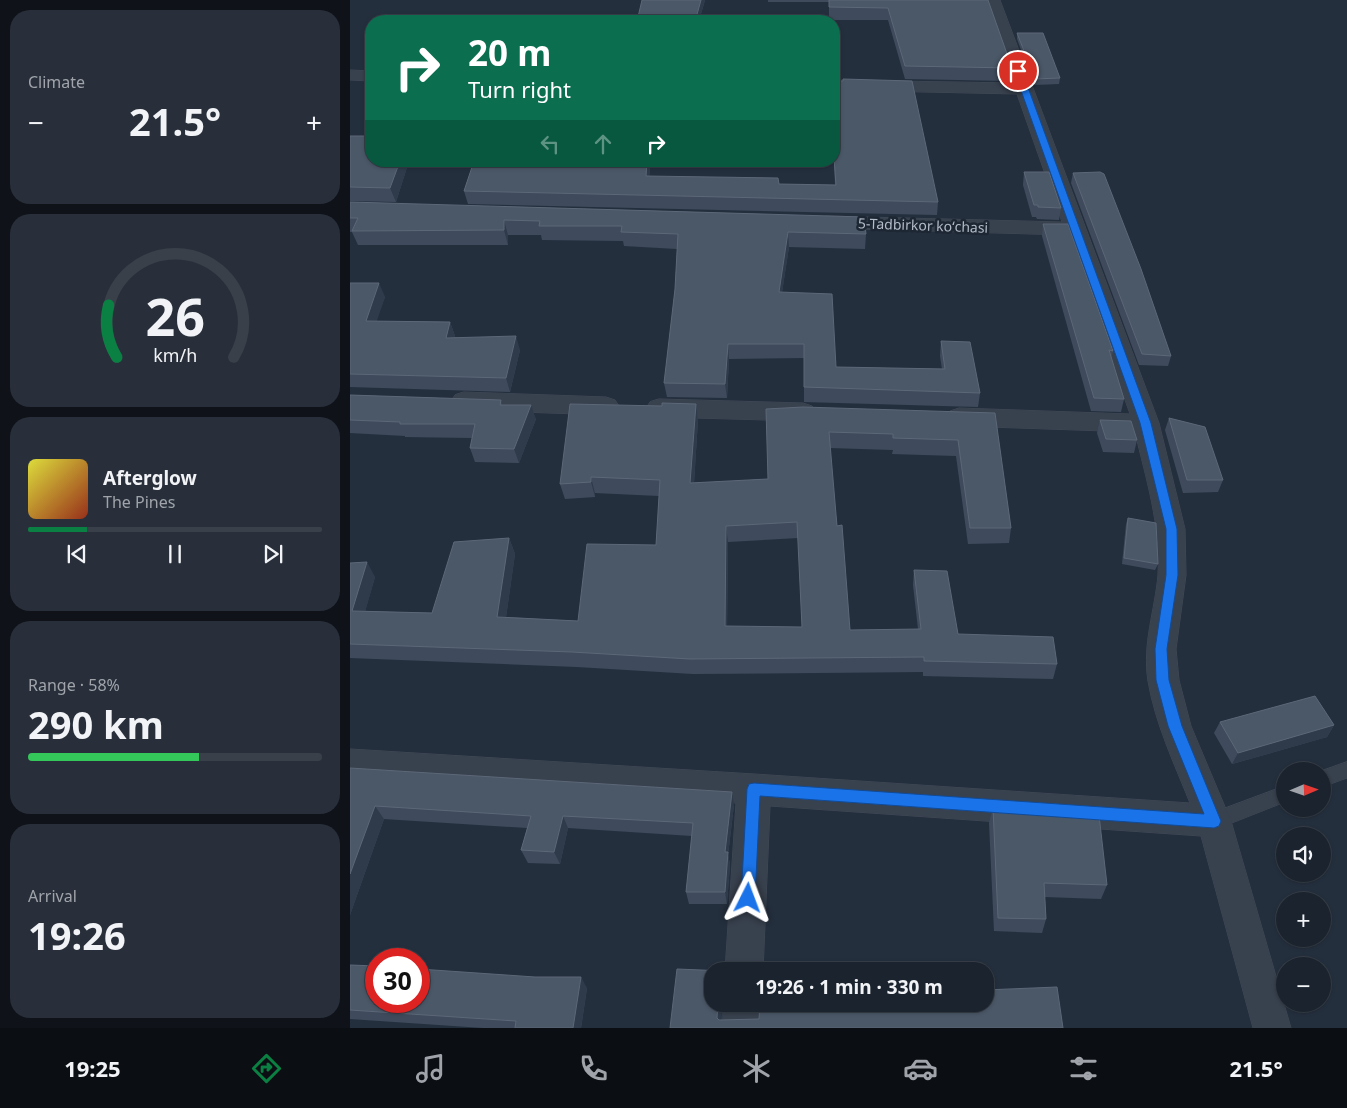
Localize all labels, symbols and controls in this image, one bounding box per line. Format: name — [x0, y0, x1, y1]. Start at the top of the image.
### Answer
text: 20 m — [468, 29, 551, 76]
icon: right — [385, 35, 450, 100]
pin — [997, 50, 1039, 92]
icon: arrive — [1004, 57, 1032, 85]
text: Climate — [28, 71, 85, 93]
text: Turn right — [468, 74, 571, 104]
text: 21.5° — [129, 95, 221, 147]
text: − — [28, 103, 44, 141]
text: + — [306, 103, 322, 141]
icon: left — [536, 130, 564, 158]
icon: ahead — [589, 130, 617, 158]
icon: right — [642, 130, 670, 158]
street label: 5-Tadbirkor koʻchasi — [858, 213, 988, 237]
text: 26 — [145, 280, 205, 351]
text: km/h — [153, 343, 197, 367]
text: Afterglow — [103, 465, 197, 491]
text: The Pines — [103, 491, 175, 513]
icon: previous — [63, 540, 91, 568]
icon: pause — [161, 540, 189, 568]
icon: next — [259, 540, 287, 568]
text: Range · 58% — [28, 674, 120, 696]
text: 290 km — [28, 698, 164, 750]
north arrow — [1276, 762, 1331, 818]
map controls — [1276, 762, 1331, 1012]
button: sound — [1276, 827, 1331, 882]
position arrow — [721, 871, 773, 923]
text: Arrival — [28, 885, 77, 907]
button: + — [1276, 892, 1331, 947]
text: 19:26 — [28, 909, 126, 961]
speed limit sign: 30 — [365, 948, 430, 1013]
button: − — [1276, 957, 1331, 1012]
text: 19:26 · 1 min · 330 m — [755, 974, 943, 1000]
icon: directions — [249, 1051, 284, 1086]
icon: music — [413, 1051, 448, 1086]
icon: phone — [576, 1051, 611, 1086]
icon: climate — [739, 1051, 774, 1086]
icon: car — [903, 1051, 938, 1086]
icon: filters — [1066, 1051, 1101, 1086]
text: 19:25 — [64, 1053, 121, 1083]
text: 21.5° — [1229, 1053, 1283, 1083]

